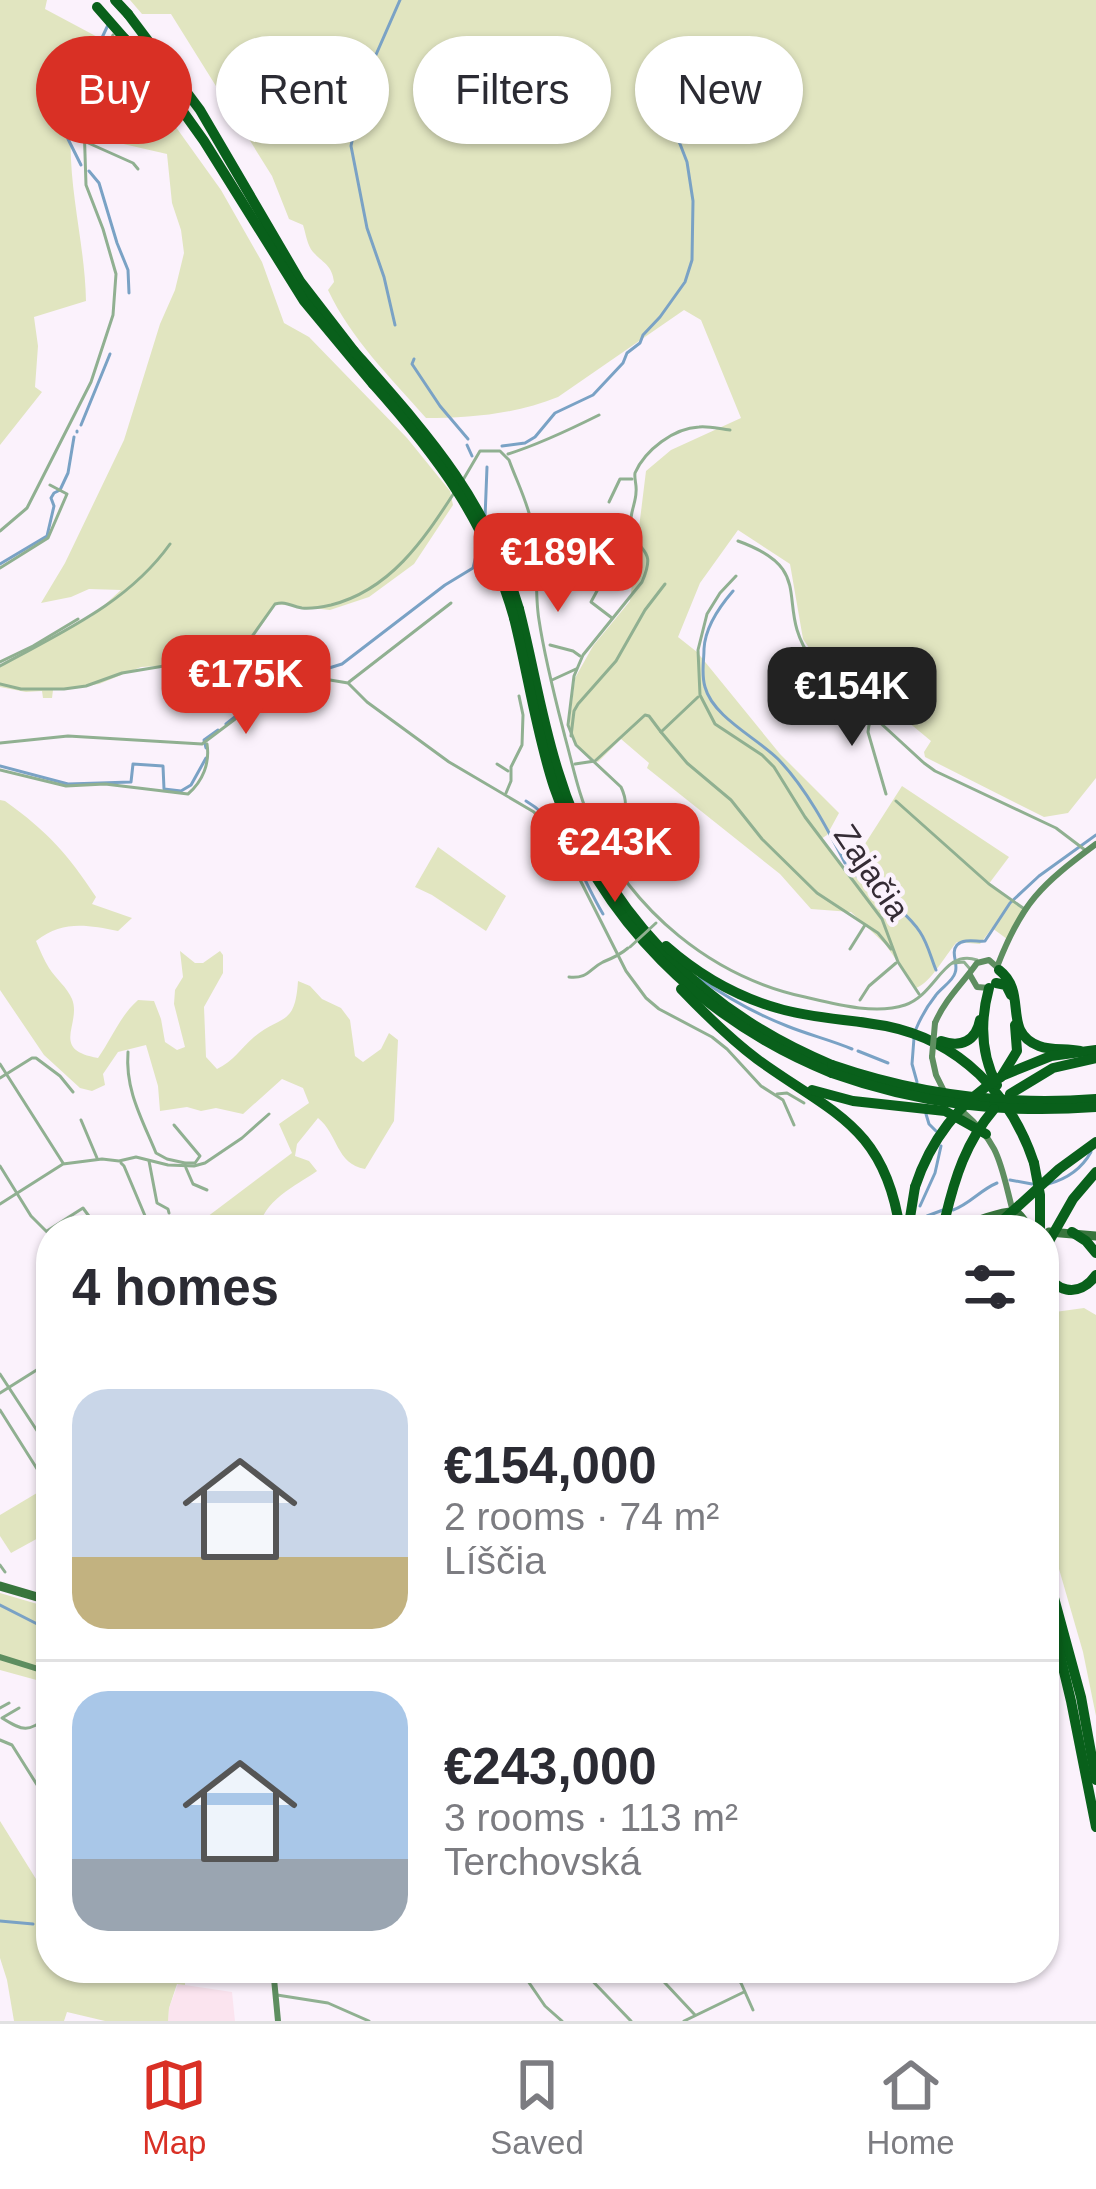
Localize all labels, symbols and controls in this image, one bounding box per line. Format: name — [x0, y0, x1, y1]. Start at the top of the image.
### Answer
chip: Buy — [36, 36, 192, 144]
chip: Rent — [216, 36, 389, 144]
chip: Filters — [413, 36, 611, 144]
chip: New — [635, 36, 803, 144]
pin: €189K — [474, 513, 642, 615]
text: €189K — [501, 530, 615, 573]
pin: €175K — [162, 635, 330, 737]
pin: €154K — [768, 647, 936, 749]
text: €175K — [189, 652, 303, 695]
text: €154K — [795, 664, 909, 707]
pin: €243K — [531, 803, 699, 905]
street label: Zajačia — [827, 818, 917, 927]
text: €243K — [558, 820, 672, 863]
icon: filters — [957, 1254, 1023, 1320]
text: 4 homes — [72, 1259, 279, 1316]
icon: home — [168, 1437, 312, 1581]
text: €154,000 — [444, 1437, 657, 1494]
text: 2 rooms · 74 m² — [444, 1495, 719, 1538]
text: Líščia — [444, 1539, 546, 1582]
text: €243,000 — [444, 1738, 657, 1795]
icon: home — [168, 1739, 312, 1883]
text: 3 rooms · 113 m² — [444, 1796, 738, 1839]
text: Terchovská — [444, 1840, 641, 1883]
tab: Map — [141, 2052, 207, 2162]
tab: Saved — [490, 2052, 584, 2162]
tab: Home — [867, 2052, 955, 2162]

